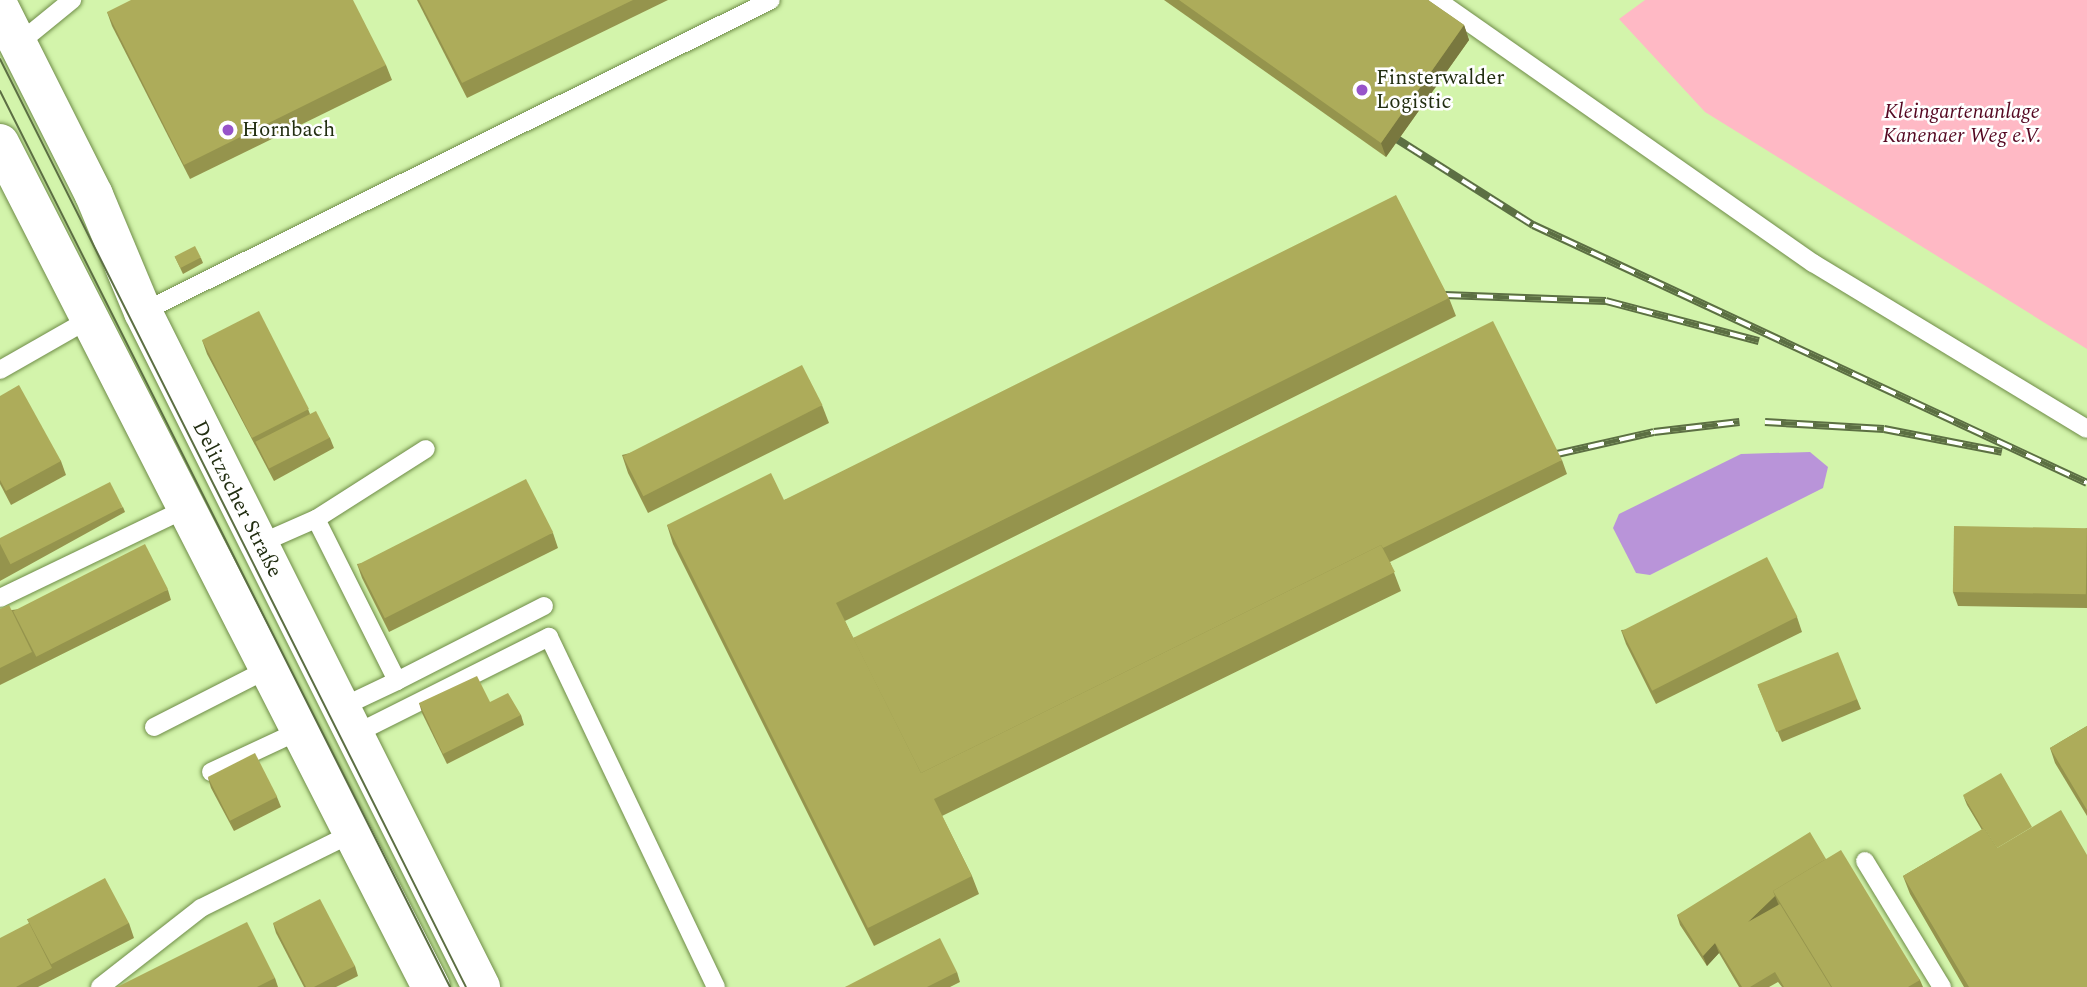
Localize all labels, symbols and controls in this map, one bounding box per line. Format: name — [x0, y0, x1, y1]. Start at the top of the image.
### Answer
place label: Finsterwalder Logistic — [1376, 65, 1505, 115]
marker: Finsterwalder Logistic — [1354, 82, 1370, 98]
park label: Kleingartenanlage Kanenaer Weg e.V. — [1882, 99, 2042, 149]
place label: Hornbach — [242, 117, 335, 143]
marker: Hornbach — [220, 122, 236, 138]
street label: Delitzscher Straße — [187, 416, 287, 582]

